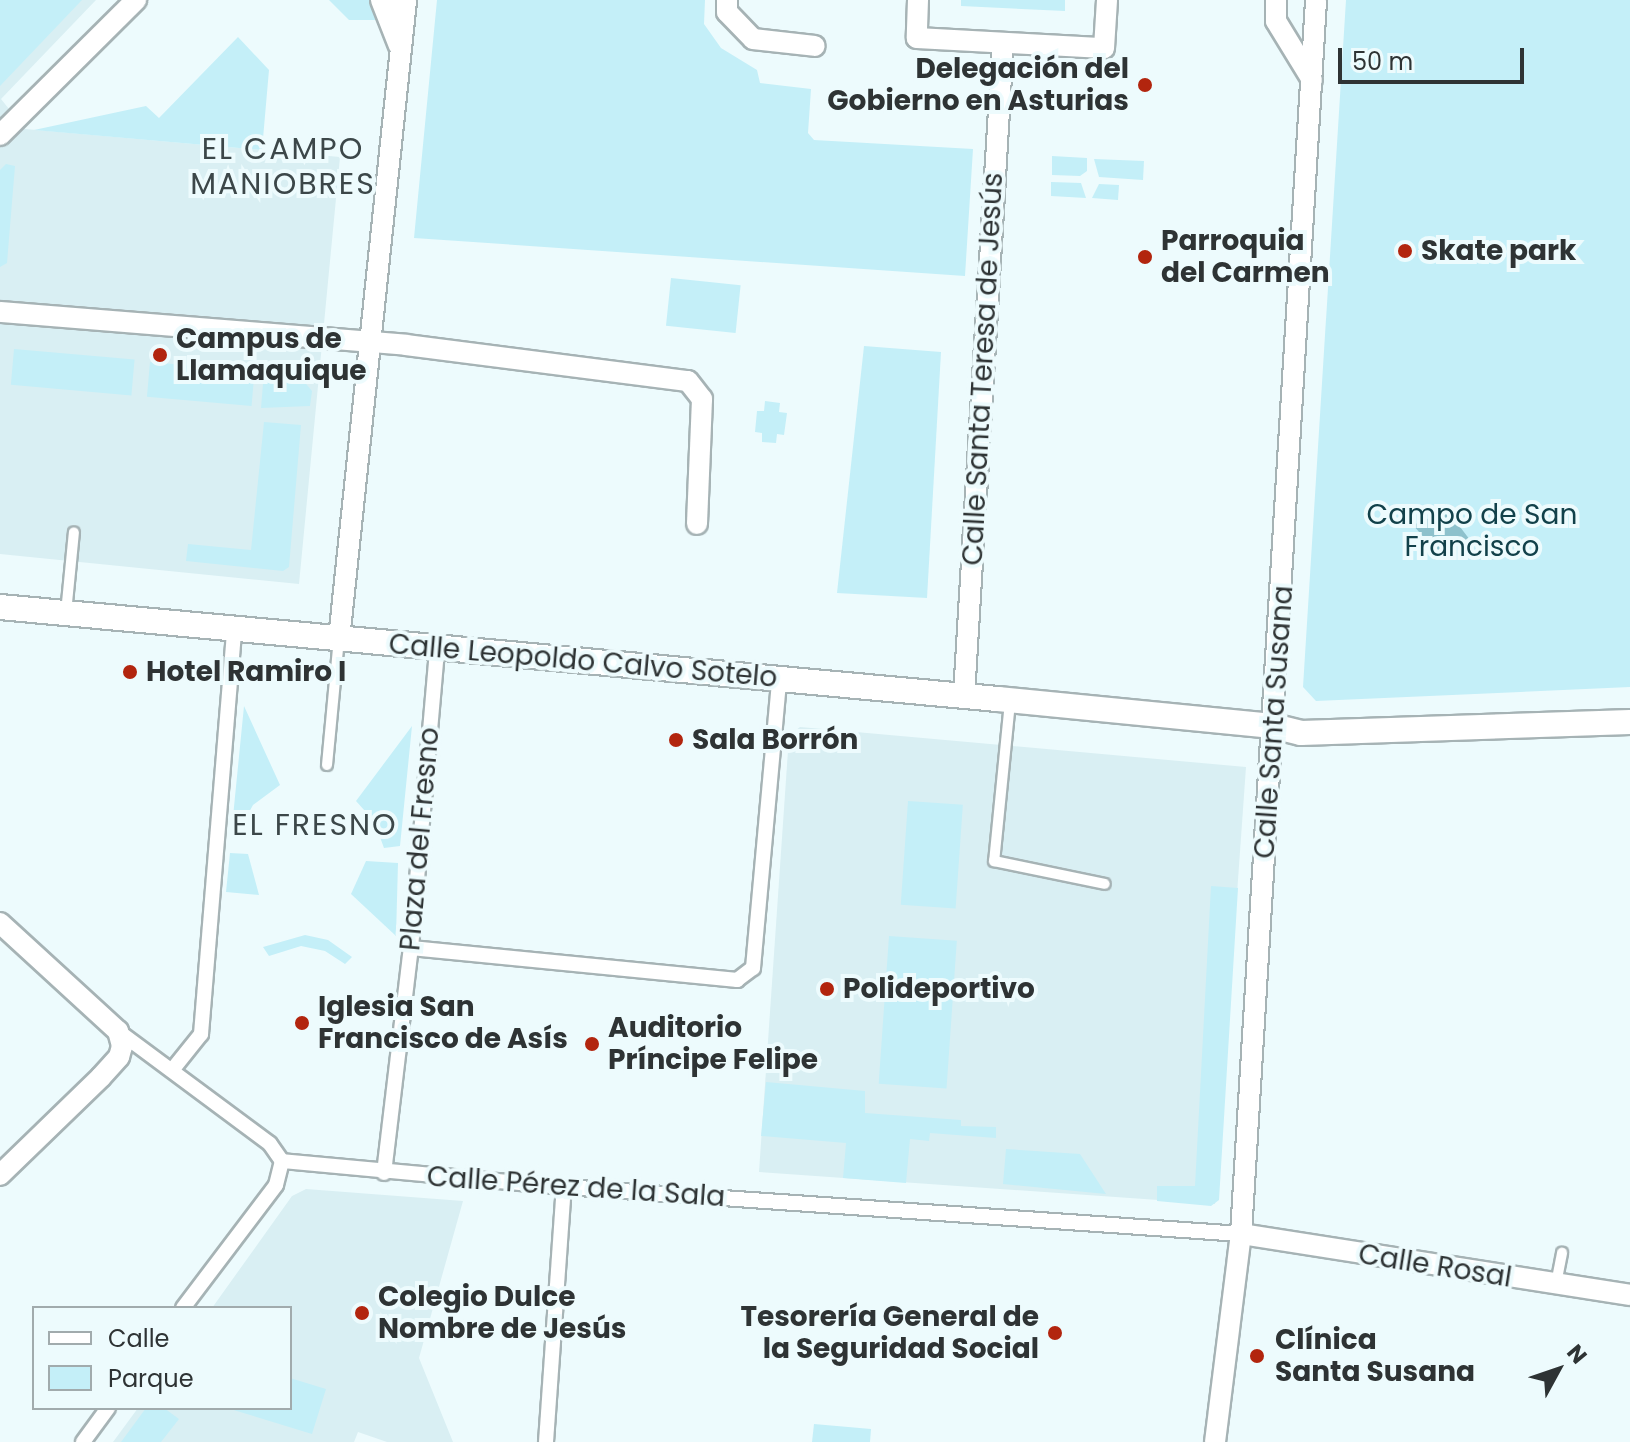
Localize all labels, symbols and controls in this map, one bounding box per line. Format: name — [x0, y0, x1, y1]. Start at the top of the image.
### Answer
scale bar — [1342, 32, 1528, 82]
text: 50 m — [1352, 45, 1413, 78]
place label: Delegación del Gobierno en Asturias — [827, 52, 1129, 118]
marker: Delegación del Gobierno en Asturias — [1136, 76, 1154, 94]
district label: EL CAMPO MANIOBRES — [190, 131, 376, 202]
street label: Calle Santa Teresa de Jesús — [956, 172, 1010, 566]
place label: Parroquia del Carmen — [1161, 224, 1330, 290]
place label: Skate park — [1421, 234, 1576, 268]
marker: Skate park — [1396, 242, 1414, 260]
marker: Parroquia del Carmen — [1136, 248, 1154, 266]
place label: Campus de Llamaquique — [176, 322, 367, 388]
marker: Campus de Llamaquique — [151, 346, 169, 364]
park label: Campo de San Francisco — [1367, 498, 1577, 564]
street label: Calle Santa Susana — [1248, 584, 1300, 860]
street label: Calle Leopoldo Calvo Sotelo — [387, 627, 779, 695]
place label: Hotel Ramiro I — [146, 655, 346, 689]
marker: Hotel Ramiro I — [121, 663, 139, 681]
place label: Sala Borrón — [692, 723, 858, 757]
street label: Plaza del Fresno — [393, 726, 447, 952]
marker: Sala Borrón — [667, 731, 685, 749]
district label: EL FRESNO — [232, 807, 398, 843]
place label: Polideportivo — [843, 972, 1035, 1006]
marker: Polideportivo — [818, 980, 836, 998]
place label: Iglesia San Francisco de Asís — [318, 990, 568, 1056]
place label: Auditorio Príncipe Felipe — [608, 1011, 818, 1077]
marker: Iglesia San Francisco de Asís — [293, 1014, 311, 1032]
marker: Auditorio Príncipe Felipe — [583, 1035, 601, 1053]
street label: Calle Pérez de la Sala — [426, 1160, 726, 1214]
street label: Calle Rosal — [1356, 1237, 1514, 1295]
place label: Colegio Dulce Nombre de Jesús — [378, 1280, 626, 1346]
place label: Tesorería General de la Seguridad Social — [740, 1300, 1039, 1366]
marker: Colegio Dulce Nombre de Jesús — [353, 1304, 371, 1322]
legend — [32, 1306, 292, 1410]
text: Calle — [108, 1322, 169, 1355]
place label: Clínica Santa Susana — [1275, 1323, 1475, 1389]
marker: Tesorería General de la Seguridad Social — [1046, 1324, 1064, 1342]
north arrow — [1518, 1330, 1598, 1410]
text: N — [1560, 1338, 1594, 1371]
marker: Clínica Santa Susana — [1246, 1345, 1268, 1367]
text: Parque — [108, 1362, 194, 1395]

